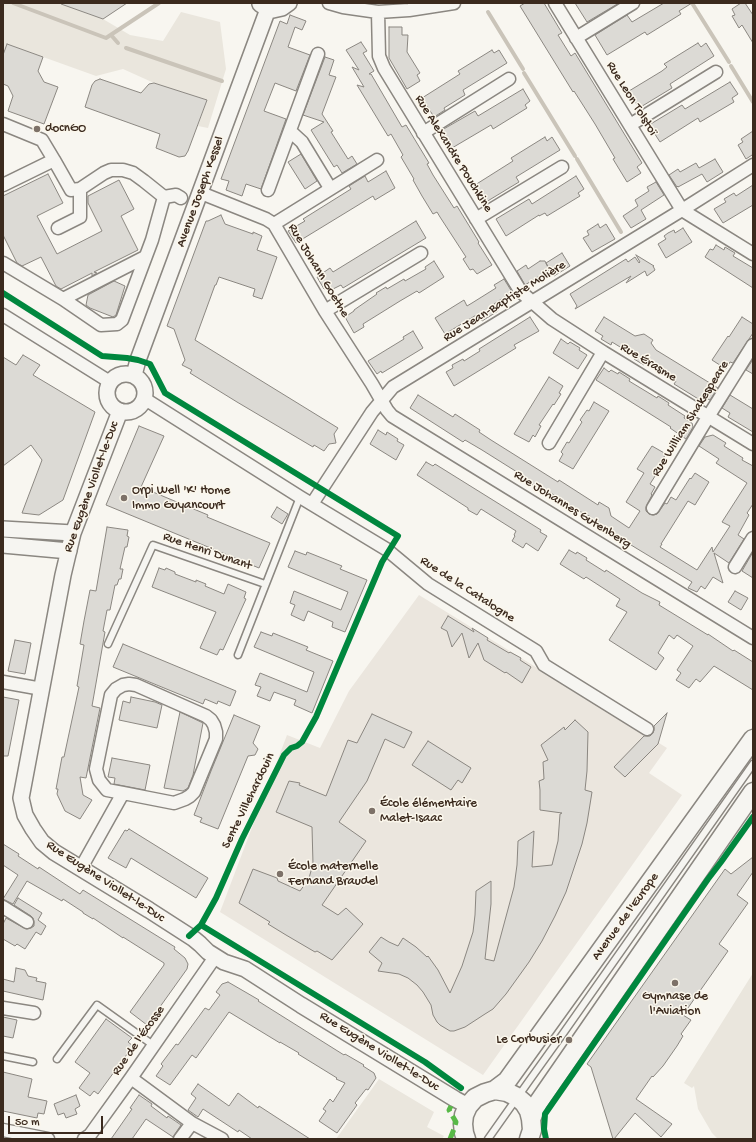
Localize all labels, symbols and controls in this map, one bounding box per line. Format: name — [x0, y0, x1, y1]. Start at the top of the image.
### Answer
street label: Rue Leon Tolstoï — [602, 59, 660, 139]
street label: Rue Alexandre Pouchkine — [411, 93, 495, 215]
place label: docnGO — [45, 121, 86, 137]
marker: docnGO — [32, 124, 42, 134]
street label: Avenue Joseph Kessel — [174, 134, 228, 250]
street label: Rue Johann Goethe — [284, 221, 352, 321]
street label: Rue Jean-Baptiste Molière — [441, 258, 569, 346]
street label: Rue Érasme — [617, 340, 679, 386]
street label: Rue William Shakespeare — [649, 358, 733, 480]
street label: Rue Eugène Viollet-le-Duc — [61, 419, 123, 555]
street label: Rue Johannes Gutenberg — [510, 467, 634, 553]
place label: Orpi Well 'K' Home Immo Guyancourt — [132, 483, 230, 514]
marker: Orpi Well 'K' Home Immo Guyancourt — [119, 493, 129, 503]
street label: Rue Henri Dunant — [161, 529, 253, 575]
street label: Rue de la Catalogne — [417, 554, 517, 626]
street label: Sente Villehardouin — [219, 751, 279, 851]
place label: École élémentaire Malet-Isaac — [380, 796, 477, 827]
marker: École élémentaire Malet-Isaac — [367, 806, 377, 816]
street label: Rue Eugène Viollet-le-Duc — [43, 838, 167, 926]
place label: École maternelle Fernand Braudel — [288, 859, 378, 890]
marker: École maternelle Fernand Braudel — [275, 869, 285, 879]
street label: Avenue de l'Europe — [589, 870, 663, 964]
marker: Gymnase de l'Aviation — [670, 978, 680, 988]
place label: Gymnase de l'Aviation — [642, 989, 708, 1020]
street label: Rue de l'Écosse — [109, 1003, 169, 1079]
street label: Rue Eugène Viollet-le-Duc — [316, 1009, 442, 1095]
place label: Le Corbusier — [496, 1032, 561, 1048]
marker: Le Corbusier — [564, 1035, 574, 1045]
scale bar — [10, 1108, 105, 1134]
text: 50 m — [15, 1116, 40, 1130]

